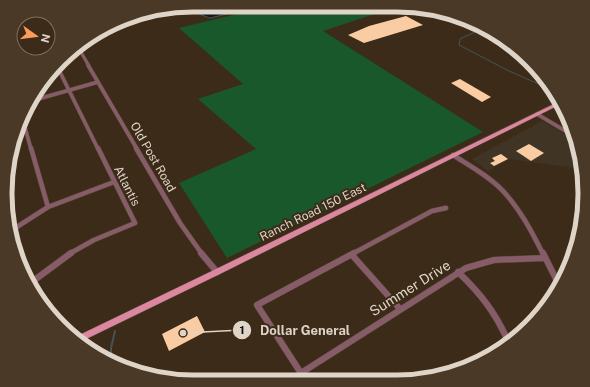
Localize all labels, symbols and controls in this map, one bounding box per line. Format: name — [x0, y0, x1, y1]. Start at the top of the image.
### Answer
north arrow — [16, 16, 56, 56]
text: N — [39, 33, 53, 44]
street label: Old Post Road — [127, 120, 179, 194]
street label: Atlantis — [111, 164, 143, 208]
street label: Ranch Road 150 East — [258, 180, 369, 244]
street label: Summer Drive — [367, 257, 453, 319]
callout: Dollar General — [232, 318, 358, 343]
text: 1 — [239, 323, 245, 337]
text: Dollar General — [260, 323, 350, 338]

